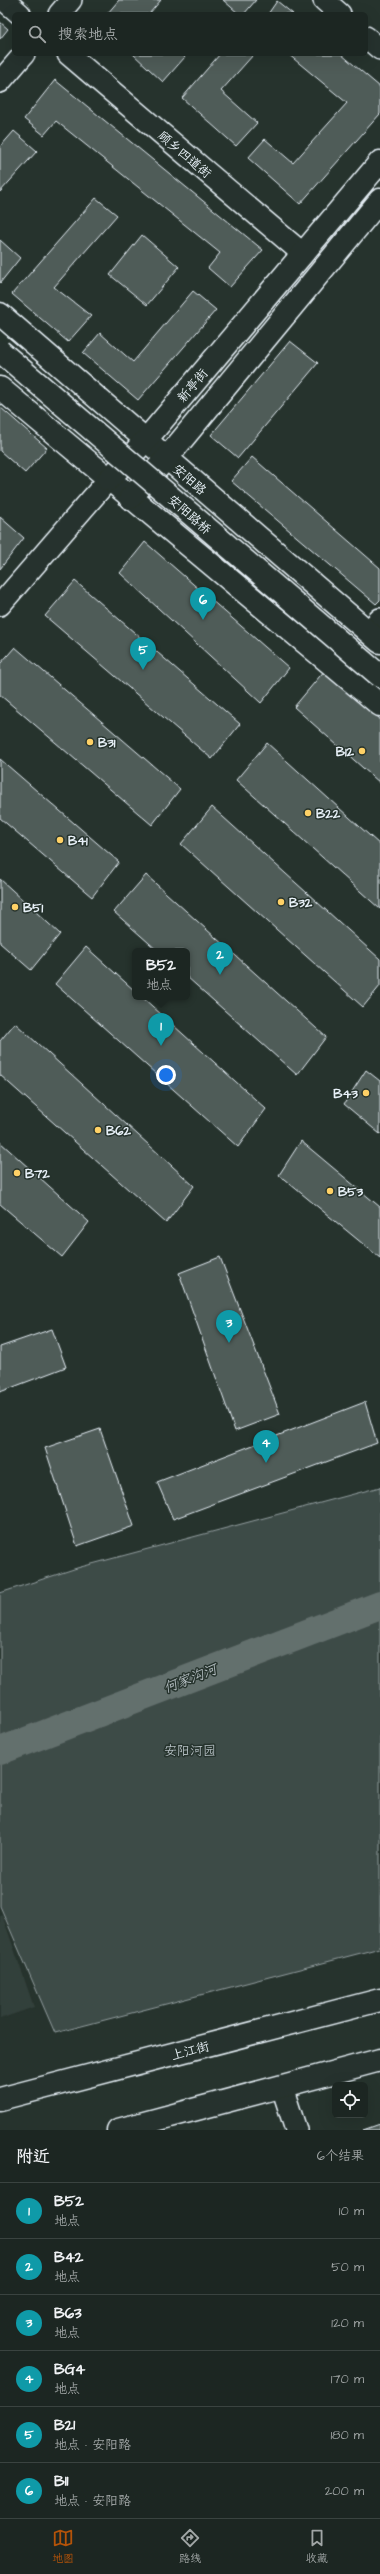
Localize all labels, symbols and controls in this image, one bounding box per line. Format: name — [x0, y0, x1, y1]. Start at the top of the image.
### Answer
search box — [12, 12, 368, 56]
icon: search — [26, 23, 48, 45]
text: 搜索地点 — [58, 24, 118, 45]
street label: 顾乡四道街 — [154, 127, 215, 183]
street label: 新亭街 — [173, 365, 212, 406]
street label: 安阳路 — [169, 460, 210, 499]
street label: 安阳路桥 — [164, 491, 215, 539]
pin: 6 — [190, 587, 216, 620]
pin: 5 — [130, 637, 156, 670]
place label: B31 — [98, 734, 116, 752]
marker: B31 — [85, 737, 95, 747]
place label: B12 — [336, 743, 355, 761]
marker: B12 — [357, 746, 367, 756]
place label: B22 — [316, 805, 341, 823]
marker: B22 — [303, 808, 313, 818]
place label: B41 — [68, 832, 88, 850]
marker: B41 — [55, 835, 65, 845]
place label: B32 — [289, 894, 313, 912]
marker: B32 — [276, 897, 286, 907]
place label: B51 — [23, 899, 43, 917]
marker: B51 — [10, 902, 20, 912]
pin: 2 — [207, 942, 233, 975]
popup — [132, 948, 190, 1000]
text: B52 — [146, 955, 176, 976]
text: 地点 — [146, 976, 172, 994]
pin: 1 — [148, 1013, 174, 1046]
your location — [156, 1065, 176, 1085]
place label: B43 — [333, 1085, 358, 1103]
marker: B43 — [361, 1088, 371, 1098]
place label: B62 — [106, 1122, 131, 1140]
marker: B62 — [93, 1125, 103, 1135]
place label: B72 — [25, 1165, 50, 1183]
marker: B72 — [12, 1168, 22, 1178]
place label: B53 — [338, 1183, 363, 1201]
marker: B53 — [325, 1186, 335, 1196]
pin: 3 — [216, 1310, 242, 1343]
pin: 4 — [253, 1430, 279, 1463]
water label: 何家沟河 — [161, 1659, 222, 1698]
park label: 安阳河园 — [164, 1742, 216, 1760]
street label: 上江街 — [169, 2037, 211, 2065]
map controls — [332, 2082, 368, 2118]
button: locate — [332, 2082, 368, 2118]
text: 附近 — [16, 2145, 50, 2169]
text: 6个结果 — [317, 2147, 364, 2165]
text: B52 — [54, 2191, 84, 2212]
text: 1 — [28, 2202, 30, 2220]
text: 10 m — [339, 2202, 364, 2220]
text: 地点 — [54, 2212, 80, 2230]
text: B42 — [54, 2247, 83, 2268]
text: 2 — [25, 2258, 33, 2276]
text: 50 m — [331, 2258, 364, 2276]
text: 地点 — [54, 2268, 80, 2286]
text: B63 — [54, 2303, 82, 2324]
text: 3 — [26, 2314, 32, 2332]
text: 120 m — [331, 2314, 364, 2332]
text: 地点 — [54, 2324, 80, 2342]
text: BG4 — [54, 2359, 85, 2380]
text: 4 — [25, 2370, 33, 2388]
text: 170 m — [331, 2370, 364, 2388]
text: 地点 — [54, 2380, 80, 2398]
text: B21 — [54, 2415, 75, 2436]
text: 5 — [24, 2426, 34, 2444]
text: 180 m — [330, 2426, 364, 2444]
text: 地点 · 安阳路 — [54, 2436, 131, 2454]
text: B11 — [54, 2471, 69, 2492]
text: 6 — [25, 2482, 33, 2500]
text: 200 m — [325, 2482, 364, 2500]
text: 地点 · 安阳路 — [54, 2492, 131, 2510]
tab: 地图 — [52, 2527, 74, 2566]
tab: 路线 — [179, 2527, 201, 2566]
tab: 收藏 — [306, 2527, 328, 2566]

